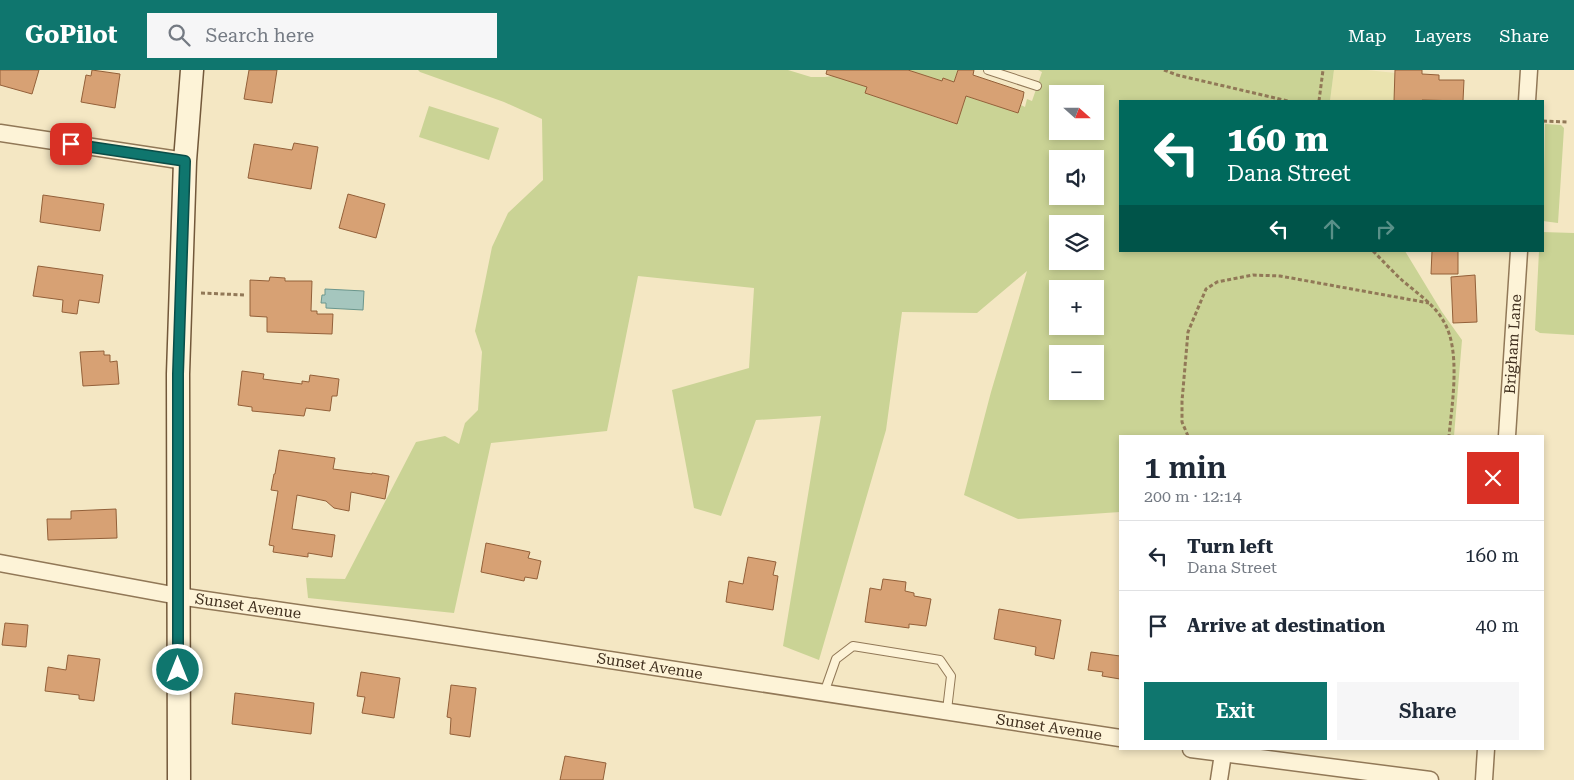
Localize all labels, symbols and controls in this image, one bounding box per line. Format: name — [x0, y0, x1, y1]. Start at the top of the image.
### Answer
search box — [147, 13, 497, 58]
text: GoPilot — [25, 21, 117, 49]
icon: search — [165, 21, 193, 49]
text: Search here — [205, 24, 314, 47]
text: Map — [1348, 25, 1387, 46]
text: Layers — [1415, 25, 1471, 46]
text: Share — [1499, 25, 1549, 46]
north arrow — [1049, 85, 1104, 140]
map controls — [1049, 85, 1104, 400]
text: 160 m — [1227, 119, 1328, 160]
icon: left — [1144, 120, 1209, 185]
pin — [50, 123, 92, 165]
icon: arrive — [57, 130, 85, 158]
button: sound — [1049, 150, 1104, 205]
text: Dana Street — [1227, 161, 1351, 186]
button: layers — [1049, 215, 1104, 270]
icon: left — [1265, 215, 1293, 243]
icon: ahead — [1318, 215, 1346, 243]
icon: right — [1371, 215, 1399, 243]
button: + — [1049, 280, 1104, 335]
street label: Brigham Lane — [1501, 294, 1525, 395]
button: − — [1049, 345, 1104, 400]
text: 1 min — [1144, 450, 1227, 485]
button: close — [1467, 452, 1519, 504]
text: 200 m · 12:14 — [1144, 487, 1242, 506]
text: Turn left — [1187, 535, 1273, 558]
icon: left — [1144, 542, 1172, 570]
text: 160 m — [1465, 544, 1519, 567]
text: Dana Street — [1187, 558, 1277, 577]
street label: Sunset Avenue — [194, 590, 302, 623]
icon: arrive — [1144, 612, 1172, 640]
text: Arrive at destination — [1187, 614, 1385, 637]
text: 40 m — [1476, 614, 1519, 637]
position arrow — [151, 643, 203, 695]
street label: Sunset Avenue — [596, 649, 704, 683]
button: Exit — [1144, 682, 1327, 740]
button: Share — [1337, 682, 1519, 740]
street label: Sunset Avenue — [995, 710, 1103, 744]

